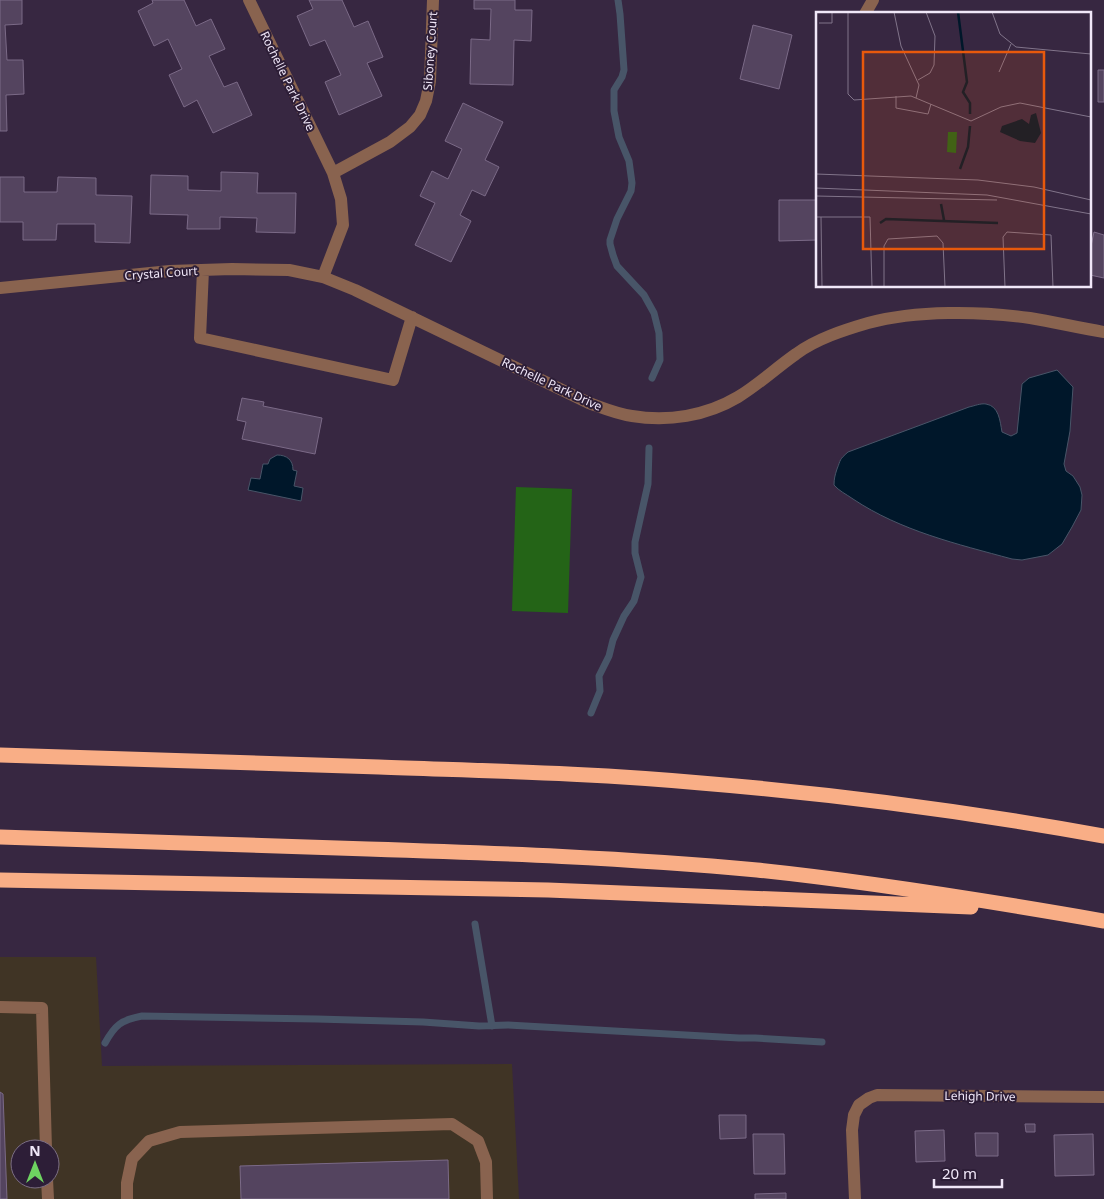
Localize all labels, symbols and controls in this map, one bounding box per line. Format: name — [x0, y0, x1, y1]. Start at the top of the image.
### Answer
street label: Siboney Court — [419, 10, 441, 91]
inset map — [816, 12, 1092, 288]
street label: Rochelle Park Drive — [256, 28, 320, 134]
street label: Crystal Court — [124, 262, 199, 284]
street label: Rochelle Park Drive — [499, 353, 605, 415]
street label: Lehigh Drive — [944, 1087, 1016, 1105]
north arrow — [10, 1139, 60, 1189]
text: N — [29, 1141, 41, 1160]
scale bar — [934, 1156, 1002, 1188]
text: 20 m — [942, 1163, 977, 1183]

